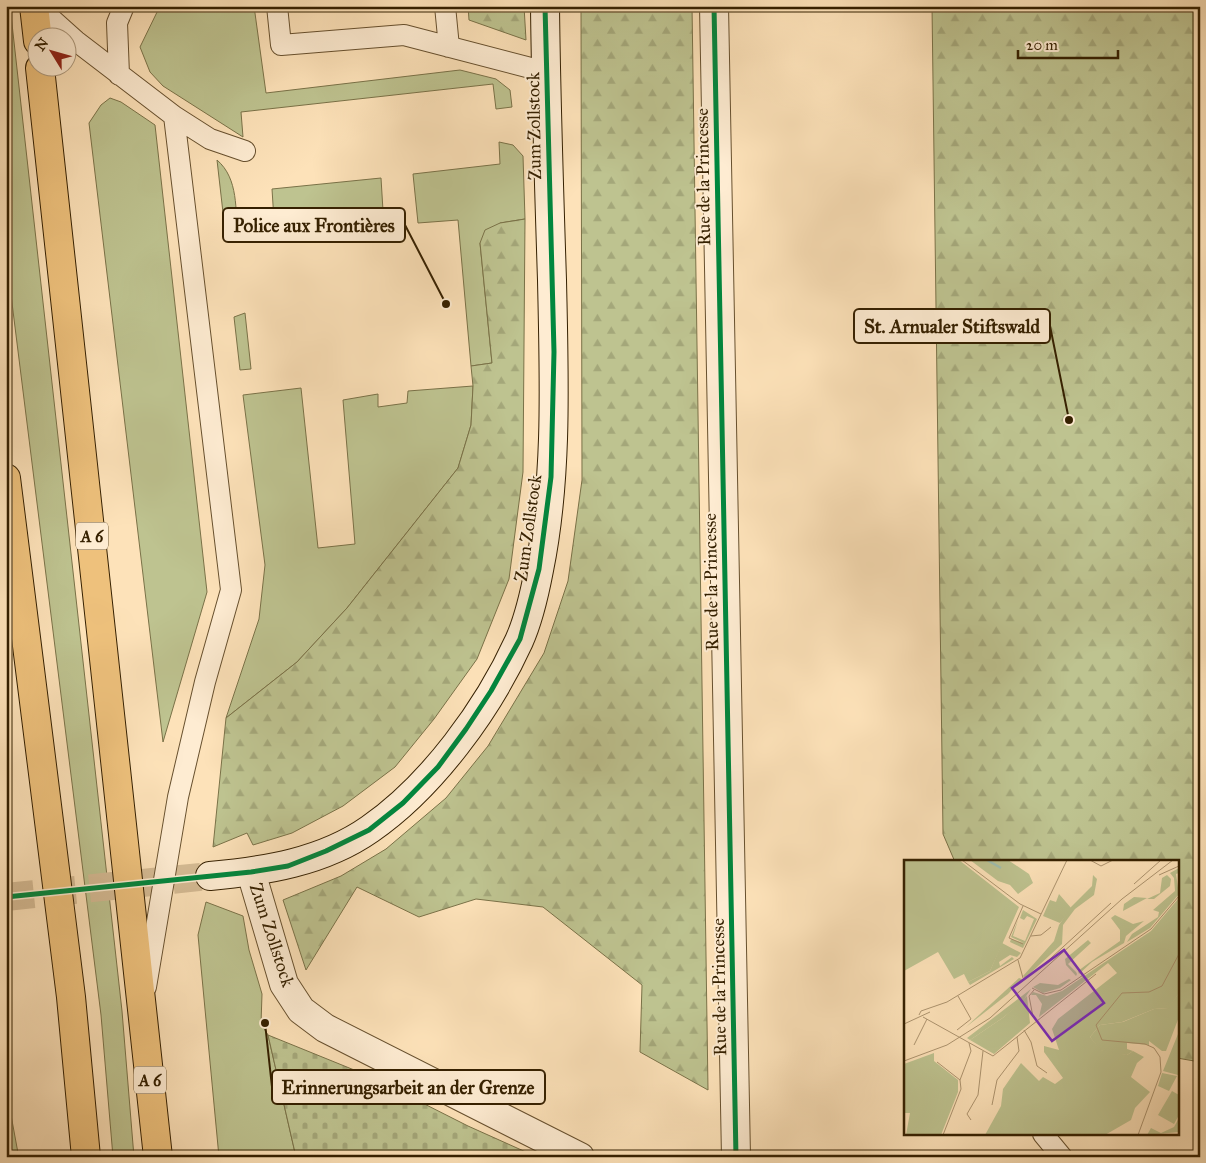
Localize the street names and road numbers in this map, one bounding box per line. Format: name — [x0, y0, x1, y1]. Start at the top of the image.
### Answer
street label: Zum Zollstock — [522, 71, 546, 180]
street label: Rue de la Princesse — [691, 108, 715, 246]
street label: Zum Zollstock — [510, 472, 546, 583]
street label: Rue de la Princesse — [699, 513, 723, 651]
road number: A 6 — [76, 522, 108, 550]
street label: Zum Zollstock — [245, 880, 299, 990]
street label: Rue de la Princesse — [707, 918, 731, 1056]
road number: A 6 — [134, 1066, 166, 1094]

